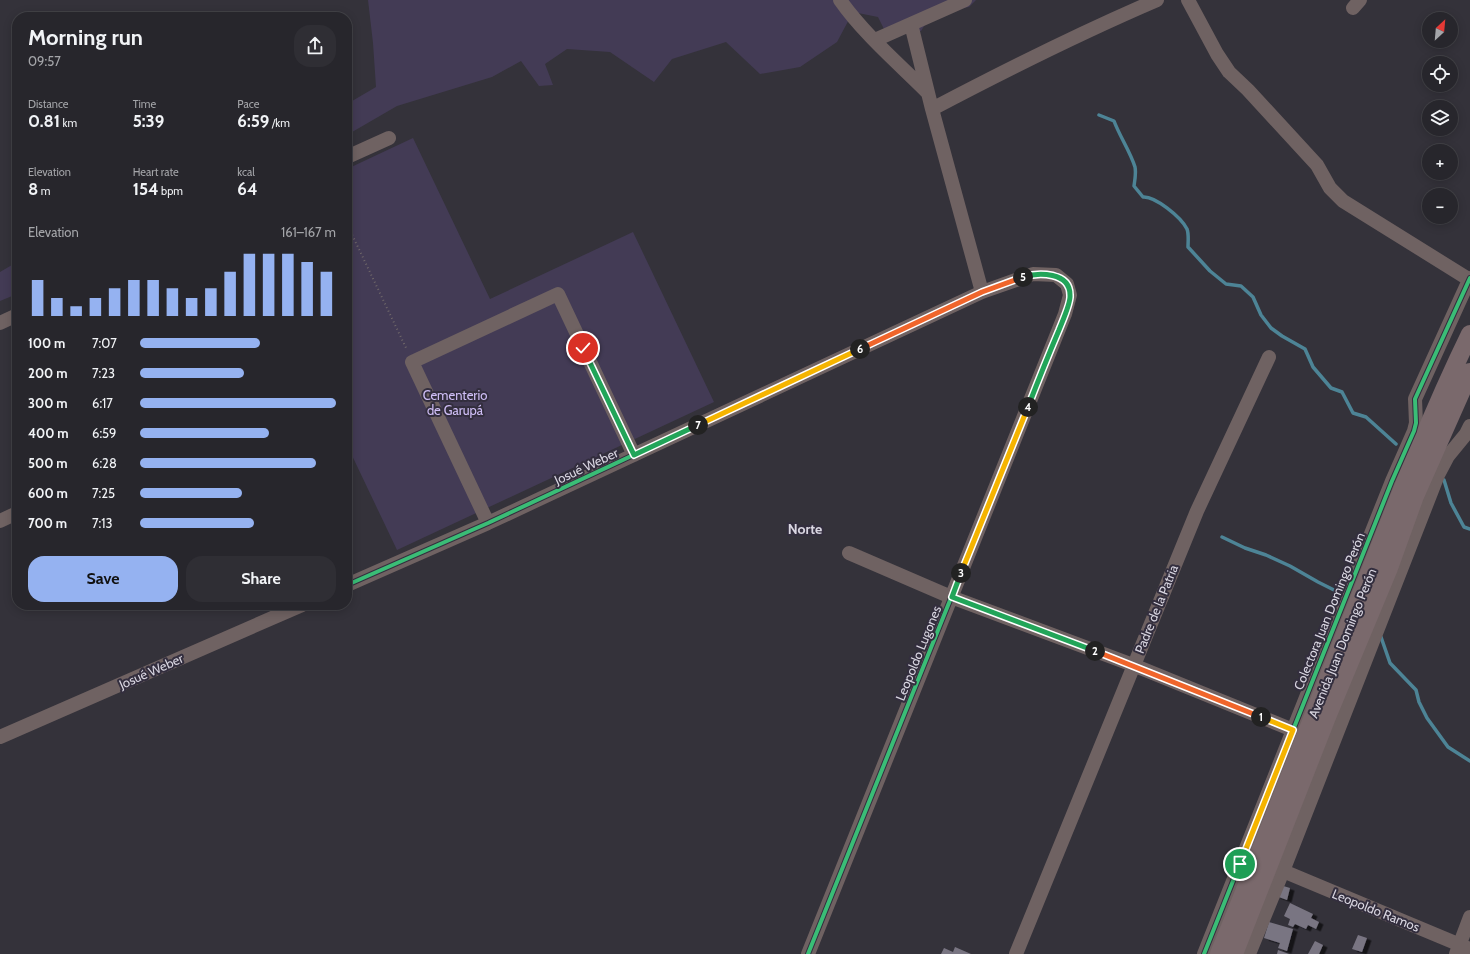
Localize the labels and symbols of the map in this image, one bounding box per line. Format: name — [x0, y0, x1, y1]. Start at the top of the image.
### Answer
north arrow — [1422, 12, 1458, 48]
pin: 5 — [1013, 267, 1033, 287]
pin — [566, 331, 600, 365]
pin: 6 — [850, 339, 870, 359]
park label: Cementerio de Garupá — [423, 387, 487, 418]
pin: 4 — [1018, 397, 1038, 417]
pin: 7 — [688, 415, 708, 435]
street label: Josué Weber — [551, 444, 621, 488]
district label: Norte — [788, 520, 822, 538]
street label: Colectora Juan Domingo Perón — [1290, 530, 1368, 692]
street label: Padre de la Patria — [1131, 562, 1181, 656]
pin: 3 — [951, 563, 971, 583]
street label: Avenida Juan Domingo Perón — [1305, 566, 1379, 720]
street label: Leopoldo Lugones — [892, 603, 945, 703]
pin: 2 — [1085, 641, 1105, 661]
street label: Josué Weber — [116, 649, 186, 693]
pin: 1 — [1251, 707, 1271, 727]
pin — [1223, 847, 1257, 881]
street label: Leopoldo Ramos — [1330, 885, 1423, 935]

